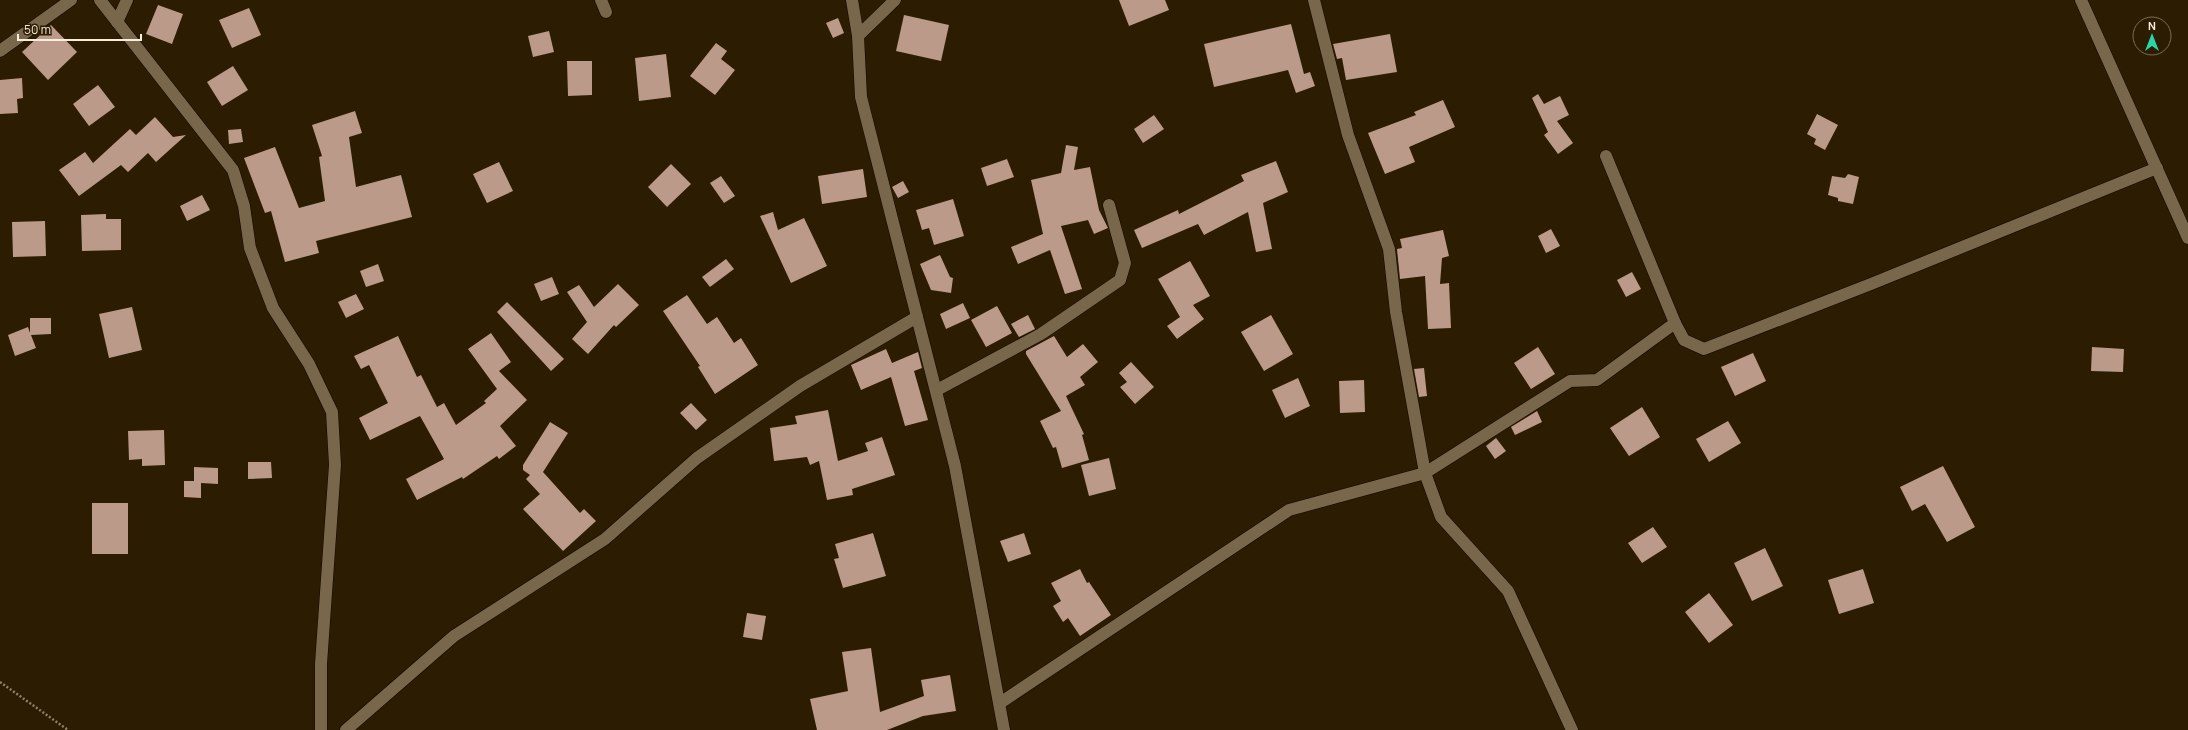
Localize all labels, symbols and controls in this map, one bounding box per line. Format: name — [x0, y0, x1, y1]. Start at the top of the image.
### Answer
scale bar — [18, 16, 141, 42]
north arrow — [2132, 16, 2172, 56]
text: N — [2148, 18, 2156, 33]
text: 50 m — [24, 21, 51, 38]

